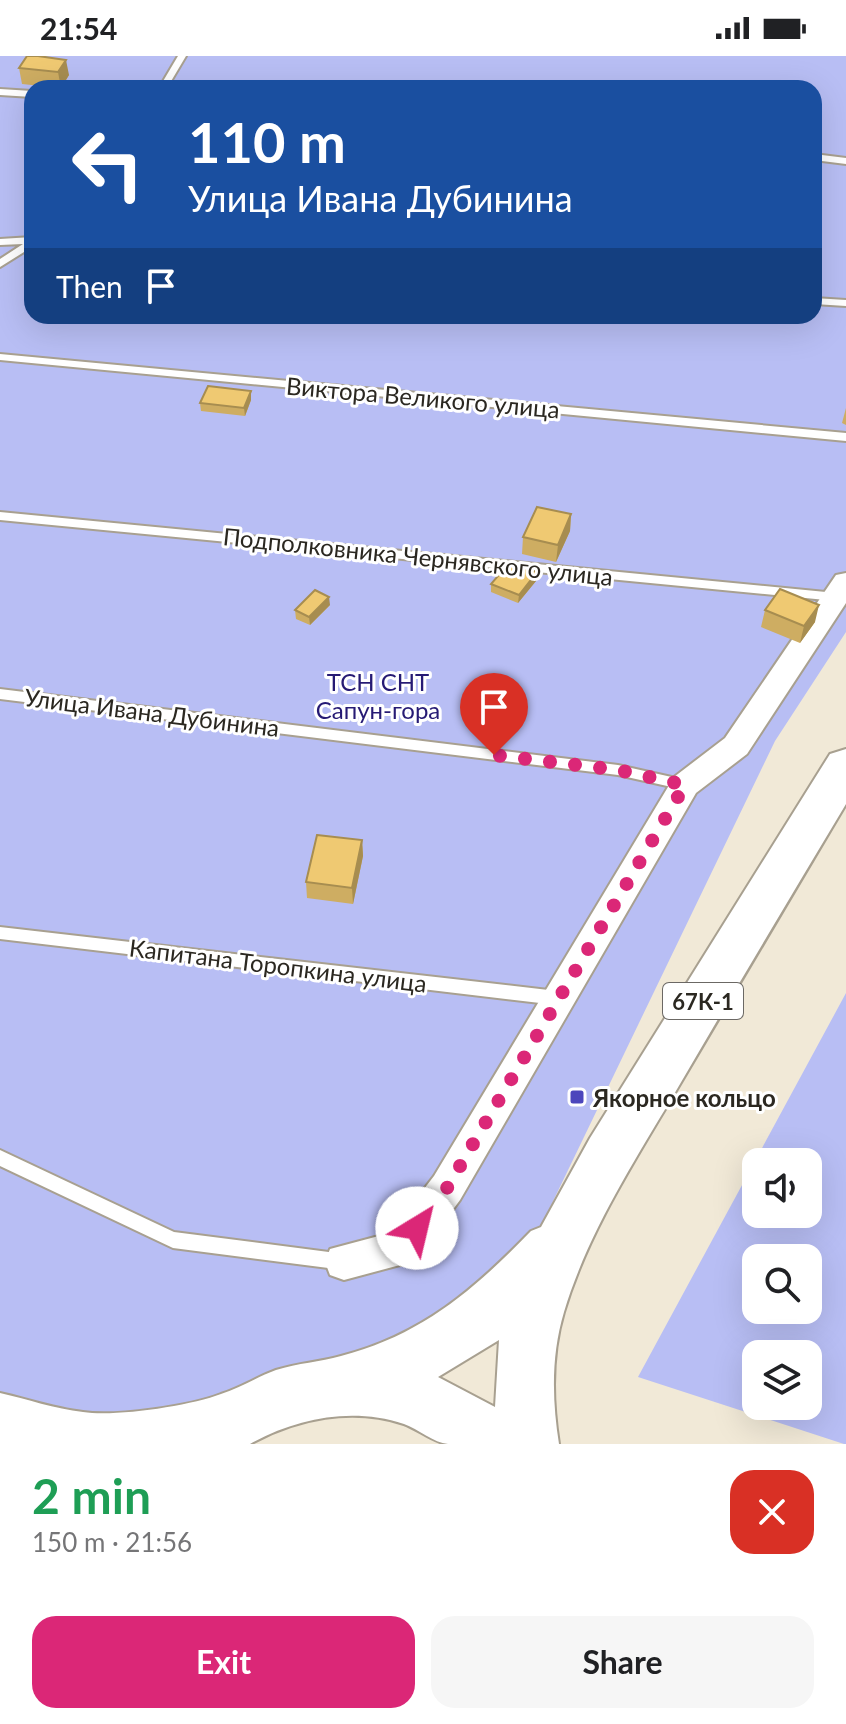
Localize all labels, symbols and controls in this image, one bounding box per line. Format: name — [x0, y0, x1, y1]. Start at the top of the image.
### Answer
text: 21:54 — [40, 10, 117, 46]
text: 110 m — [188, 108, 346, 175]
icon: left — [56, 112, 160, 216]
text: Улица Ивана Дубинина — [188, 176, 573, 220]
icon: arrive — [139, 264, 183, 308]
text: Then — [56, 268, 123, 304]
street label: Виктора Великого улица — [285, 371, 561, 423]
street label: Подполковника Чернявского улица — [222, 521, 614, 591]
park label: ТСН СНТ Сапун-гора — [316, 667, 440, 724]
pin — [460, 673, 528, 755]
street label: Улица Ивана Дубинина — [23, 682, 281, 742]
icon: arrive — [472, 685, 516, 729]
street label: Капитана Торопкина улица — [128, 932, 428, 998]
road number: 67К-1 — [663, 983, 743, 1019]
place label: Якорное кольцо — [592, 1083, 776, 1112]
marker: Якорное кольцо — [568, 1088, 586, 1106]
map controls — [742, 1148, 822, 1420]
button: sound — [742, 1148, 822, 1228]
position arrow — [375, 1186, 459, 1270]
button: search — [742, 1244, 822, 1324]
button: layers — [742, 1340, 822, 1420]
text: 2 min — [32, 1467, 151, 1524]
button: close — [730, 1470, 814, 1554]
text: 150 m · 21:56 — [32, 1526, 192, 1558]
button: Exit — [32, 1616, 415, 1708]
button: Share — [431, 1616, 814, 1708]

